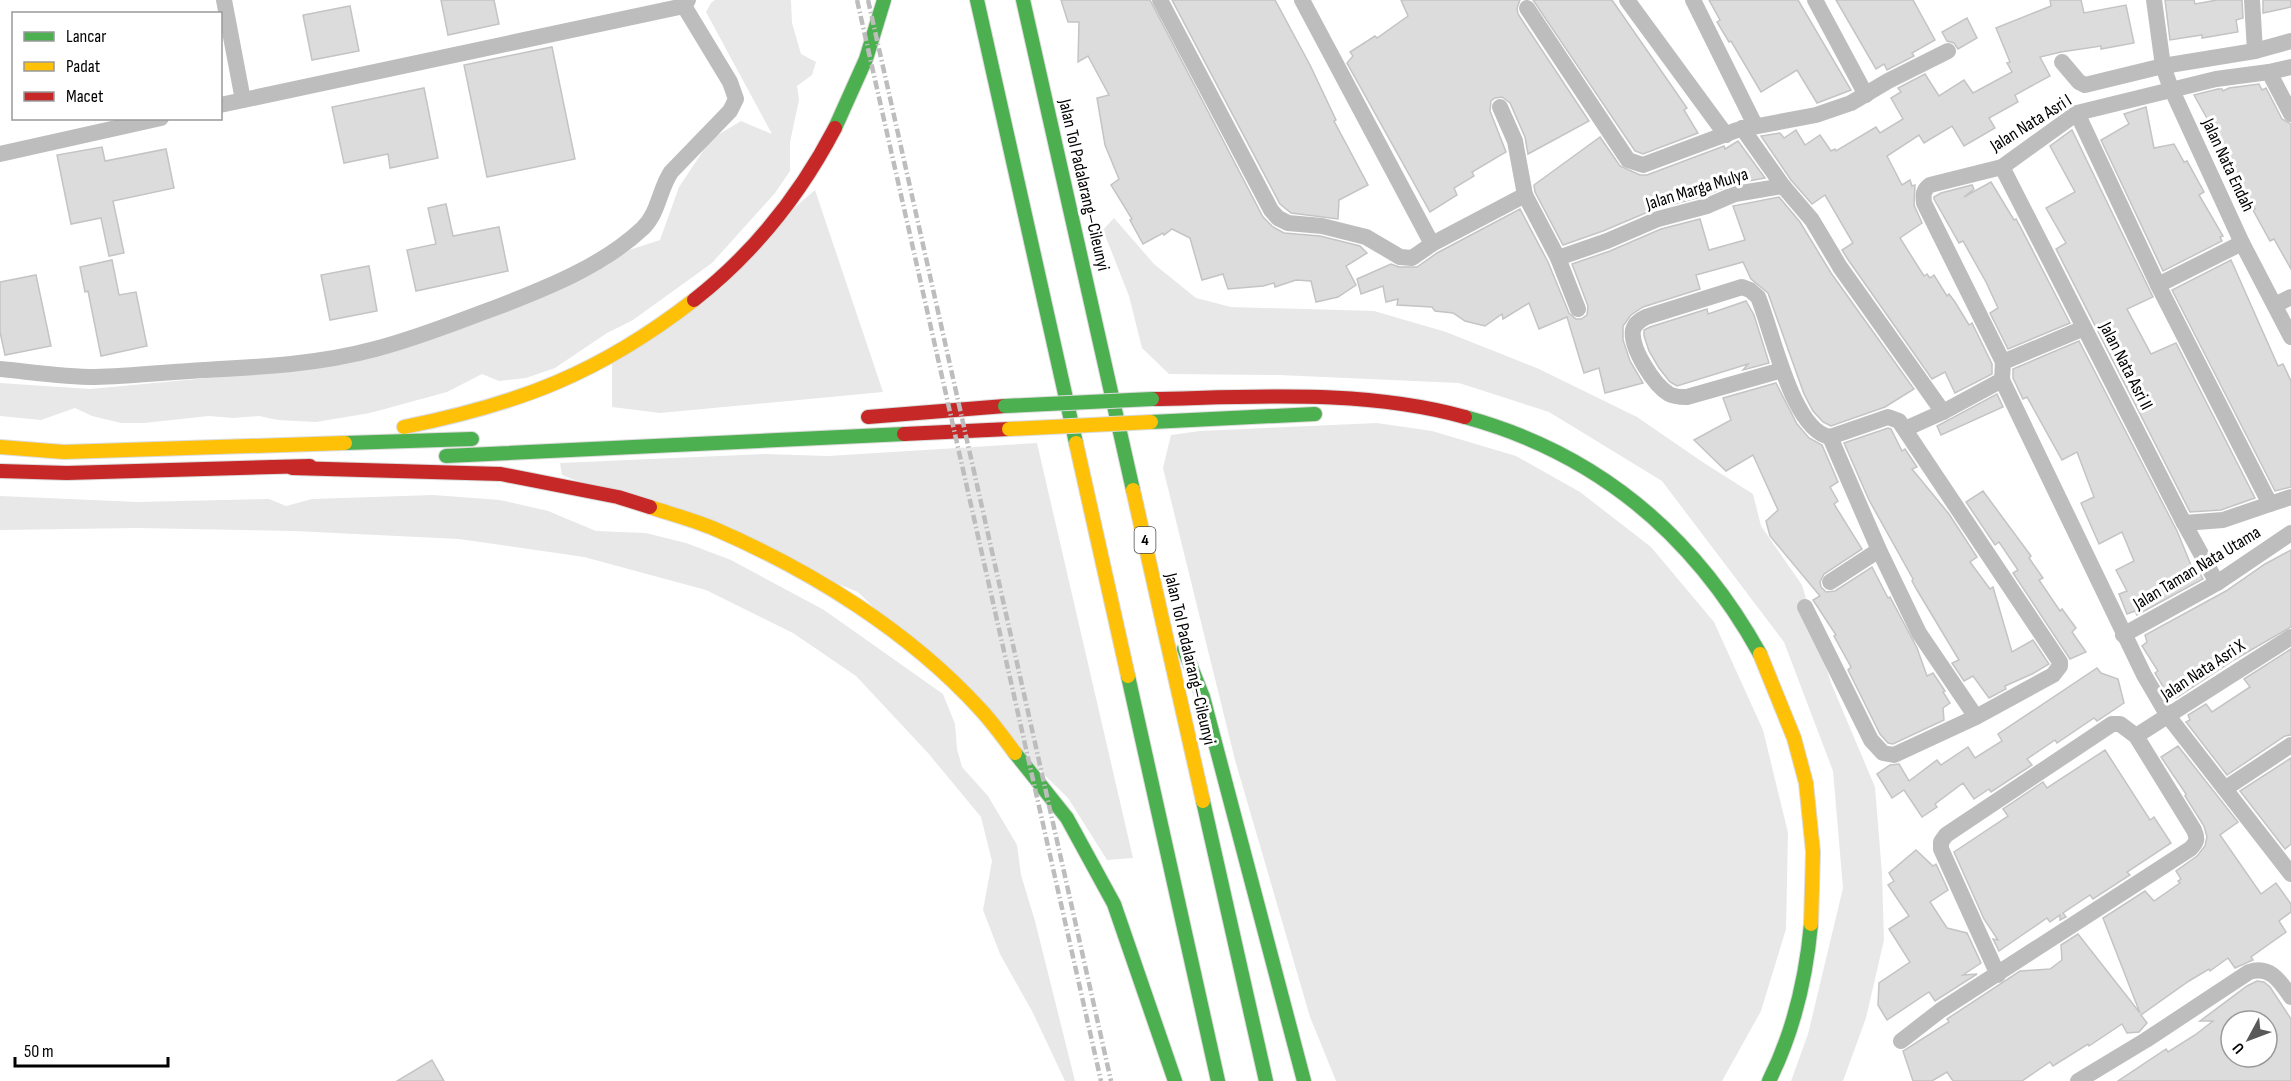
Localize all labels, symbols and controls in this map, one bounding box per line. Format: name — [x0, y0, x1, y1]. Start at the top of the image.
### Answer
legend — [12, 12, 222, 120]
text: Lancar — [66, 26, 106, 47]
text: Padat — [66, 56, 101, 77]
text: Macet — [66, 86, 104, 107]
street label: Jalan Nata Asri I — [1986, 90, 2076, 157]
street label: Jalan Tol Padalarang–Cileunyi — [1054, 96, 1114, 273]
street label: Jalan Nata Endah — [2197, 114, 2259, 215]
street label: Jalan Marga Mulya — [1642, 163, 1751, 215]
street label: Jalan Nata Asri II — [2094, 318, 2157, 413]
street label: Jalan Taman Nata Utama — [2129, 522, 2264, 615]
road number: 4 — [1134, 527, 1156, 553]
street label: Jalan Tol Padalarang–Cileunyi — [1160, 570, 1220, 747]
street label: Jalan Nata Asri X — [2156, 635, 2249, 705]
north arrow — [2219, 1009, 2279, 1069]
scale bar — [15, 1030, 168, 1068]
text: U — [2229, 1038, 2249, 1057]
text: 50 m — [24, 1041, 54, 1062]

